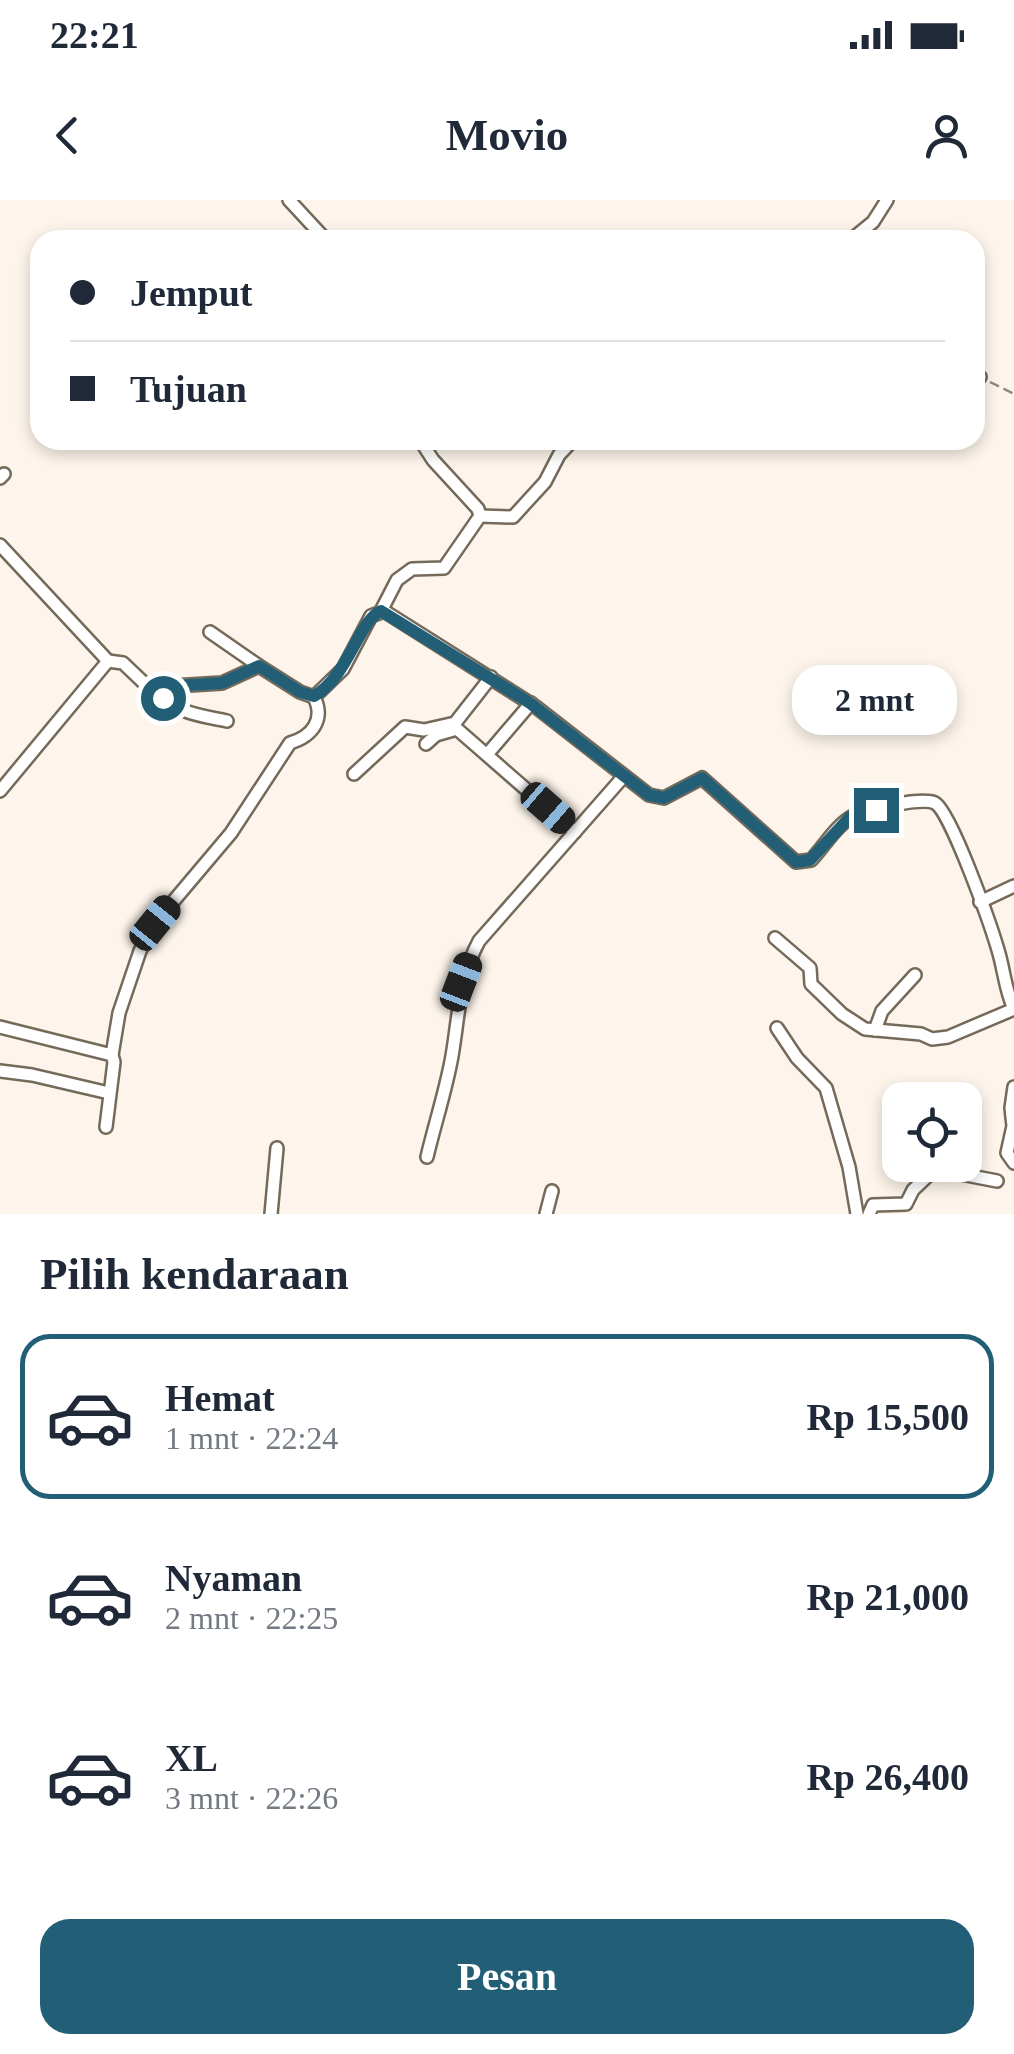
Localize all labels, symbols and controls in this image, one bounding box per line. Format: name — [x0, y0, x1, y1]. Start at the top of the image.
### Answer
text: 22:21 — [50, 14, 139, 56]
icon: back — [40, 108, 95, 163]
icon: person — [919, 108, 974, 163]
text: Movio — [446, 110, 568, 160]
text: Jemput — [130, 272, 252, 314]
text: Tujuan — [130, 368, 247, 410]
callout: 2 mnt — [794, 665, 958, 735]
route start — [141, 676, 186, 721]
text: 2 mnt — [835, 682, 914, 718]
car — [516, 777, 580, 839]
route end — [854, 788, 899, 833]
car — [124, 890, 186, 956]
car — [436, 949, 486, 1015]
map controls — [882, 1082, 982, 1182]
button: locate — [882, 1082, 982, 1182]
text: Pilih kendaraan — [40, 1249, 349, 1299]
icon: car — [45, 1372, 135, 1462]
text: Hemat — [165, 1377, 275, 1419]
text: Rp 15,500 — [806, 1396, 969, 1438]
text: 1 mnt · 22:24 — [165, 1420, 338, 1456]
icon: car — [45, 1552, 135, 1642]
text: Nyaman — [165, 1557, 302, 1599]
text: Rp 21,000 — [806, 1576, 969, 1618]
text: 2 mnt · 22:25 — [165, 1600, 338, 1636]
icon: car — [45, 1732, 135, 1822]
text: XL — [165, 1737, 218, 1779]
text: Rp 26,400 — [806, 1756, 969, 1798]
text: 3 mnt · 22:26 — [165, 1780, 338, 1816]
button: Pesan — [40, 1919, 974, 2034]

